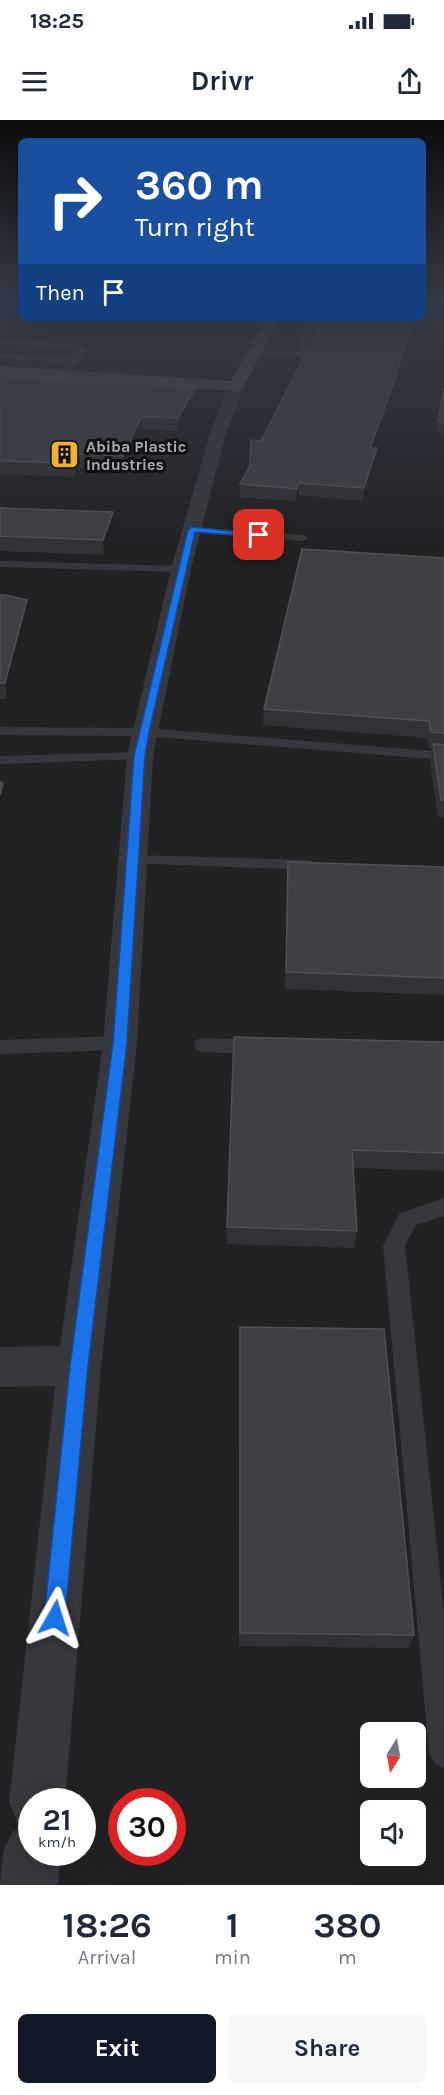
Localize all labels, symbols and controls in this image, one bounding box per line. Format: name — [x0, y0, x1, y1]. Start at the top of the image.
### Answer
text: 18:25 — [30, 8, 84, 34]
icon: menu — [18, 65, 51, 98]
text: Drivr — [191, 65, 253, 97]
icon: share — [393, 65, 426, 98]
text: 360 m — [135, 160, 264, 210]
icon: right — [36, 162, 114, 240]
text: Turn right — [135, 211, 255, 243]
icon: arrive — [97, 276, 130, 309]
text: Then — [36, 280, 85, 306]
place label: Abiba Plastic Industries — [86, 437, 186, 474]
building icon: Abiba Plastic Industries — [49, 439, 81, 471]
pin — [233, 509, 284, 560]
icon: arrive — [242, 518, 275, 551]
position arrow — [23, 1586, 87, 1650]
north arrow — [360, 1722, 426, 1788]
map controls — [360, 1722, 426, 1866]
speed limit sign: 30 — [108, 1788, 186, 1866]
button: sound — [360, 1800, 426, 1866]
text: 21 — [43, 1802, 71, 1838]
text: km/h — [38, 1833, 76, 1851]
text: 18:26 — [62, 1904, 152, 1946]
text: 1 — [226, 1904, 239, 1946]
text: 380 — [313, 1904, 382, 1946]
text: Arrival — [78, 1946, 136, 1969]
text: min — [214, 1946, 251, 1969]
text: m — [338, 1946, 357, 1969]
button: Exit — [18, 2014, 216, 2083]
button: Share — [228, 2014, 426, 2083]

